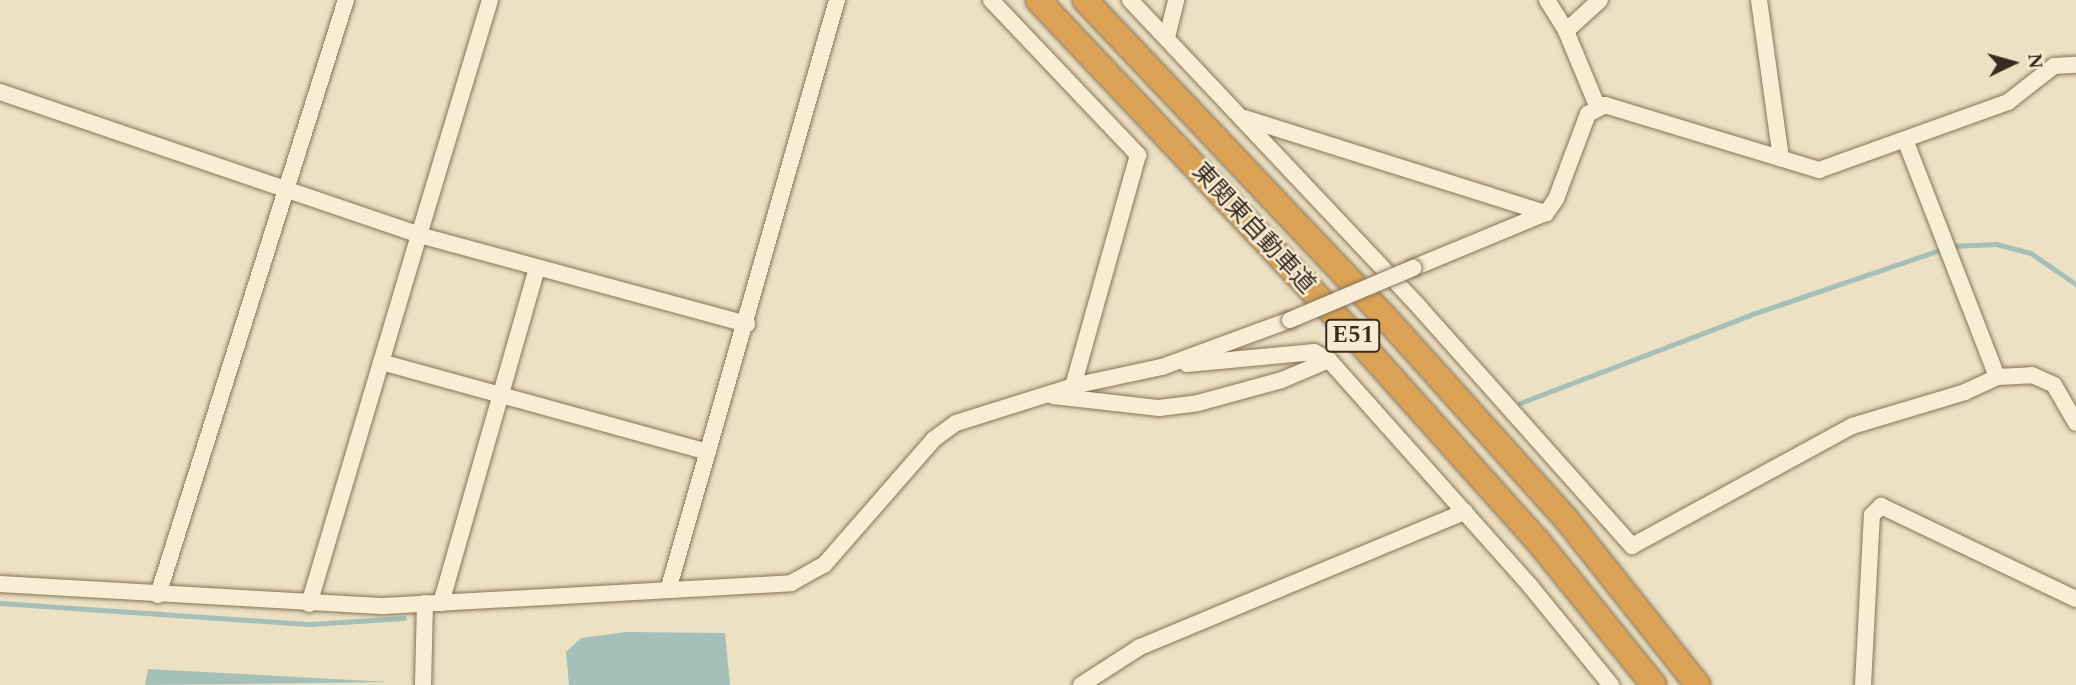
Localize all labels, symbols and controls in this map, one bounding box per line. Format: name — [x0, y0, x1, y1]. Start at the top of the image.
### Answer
north arrow — [1978, 28, 2048, 98]
text: N — [2019, 52, 2050, 70]
street label: 東関東自動車道 — [1185, 158, 1321, 300]
road number: E51 — [1325, 316, 1381, 356]

